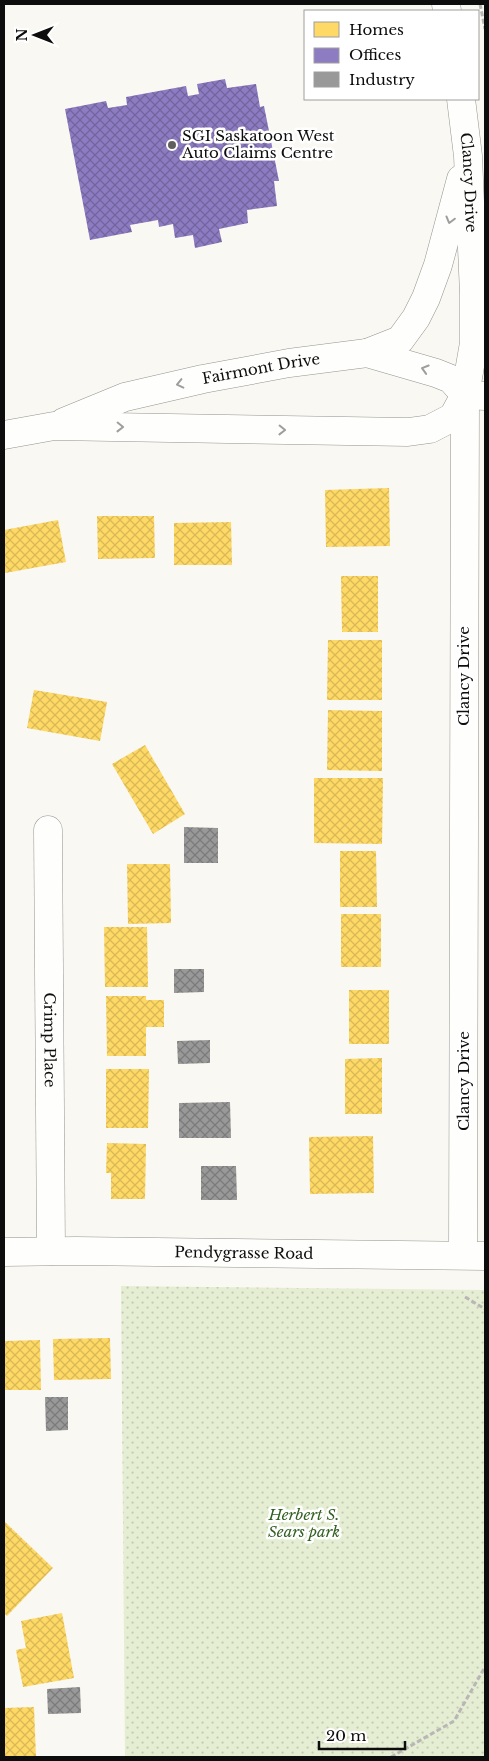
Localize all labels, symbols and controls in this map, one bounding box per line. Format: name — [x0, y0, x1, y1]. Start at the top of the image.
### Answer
north arrow — [10, 10, 60, 60]
legend — [304, 10, 479, 100]
text: Homes — [349, 20, 404, 39]
text: N — [13, 28, 31, 42]
text: Offices — [349, 45, 401, 64]
text: Industry — [349, 70, 415, 89]
place label: SGI Saskatoon West Auto Claims Centre — [181, 126, 335, 162]
street label: Clancy Drive — [456, 132, 481, 233]
marker: SGI Saskatoon West Auto Claims Centre — [166, 139, 178, 151]
one-way arrow — [445, 215, 456, 224]
street label: Fairmont Drive — [201, 349, 321, 388]
one-way arrow — [421, 365, 429, 375]
one-way arrow — [175, 378, 184, 389]
one-way arrow — [116, 422, 124, 432]
one-way arrow — [279, 425, 287, 435]
street label: Clancy Drive — [454, 626, 473, 726]
street label: Crimp Place — [40, 992, 60, 1088]
street label: Clancy Drive — [454, 1031, 473, 1131]
street label: Pendygrasse Road — [174, 1242, 314, 1263]
park label: Herbert S. Sears park — [268, 1505, 340, 1541]
scale bar — [319, 1718, 405, 1750]
text: 20 m — [326, 1726, 366, 1745]

